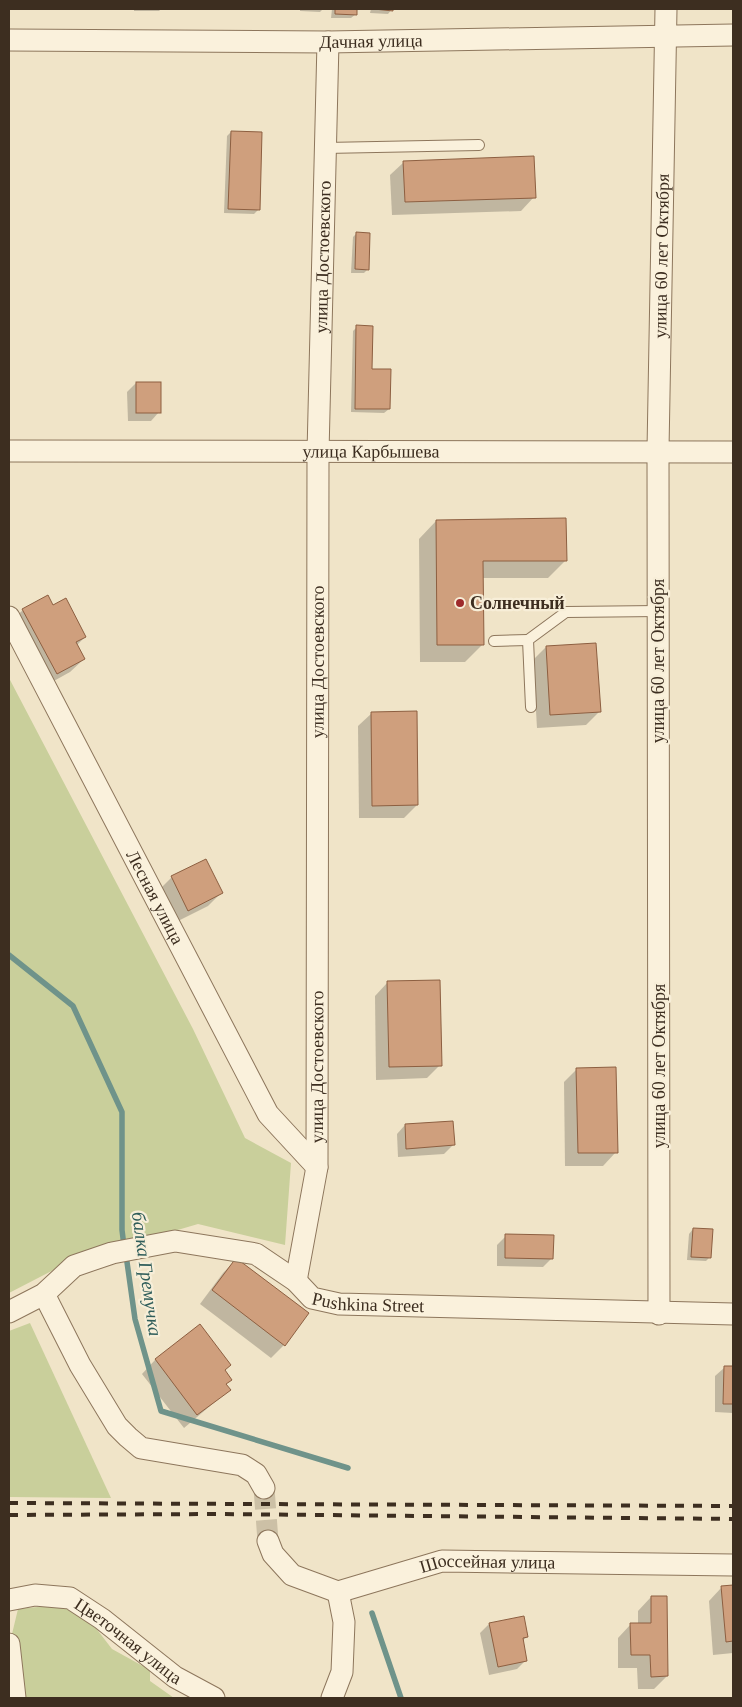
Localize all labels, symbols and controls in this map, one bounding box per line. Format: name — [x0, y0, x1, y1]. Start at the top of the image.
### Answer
street label: Дачная улица — [319, 30, 423, 52]
street label: улица 60 лет Октября — [650, 173, 673, 339]
street label: улица Достоевского — [311, 180, 335, 334]
street label: улица Карбышева — [302, 441, 440, 462]
street label: улица 60 лет Октября — [648, 579, 668, 743]
street label: улица Достоевского — [308, 586, 328, 738]
place label: Солнечный — [470, 593, 565, 613]
marker: Солнечный — [454, 597, 466, 609]
street label: Лесная улица — [122, 847, 188, 948]
street label: улица 60 лет Октября — [649, 984, 669, 1148]
street label: улица Достоевского — [307, 991, 327, 1143]
water label: балка Гремучка — [128, 1211, 166, 1337]
street label: Pushkina Street — [310, 1288, 425, 1316]
street label: Шоссейная улица — [417, 1550, 556, 1577]
street label: Цветочная улица — [71, 1594, 185, 1688]

